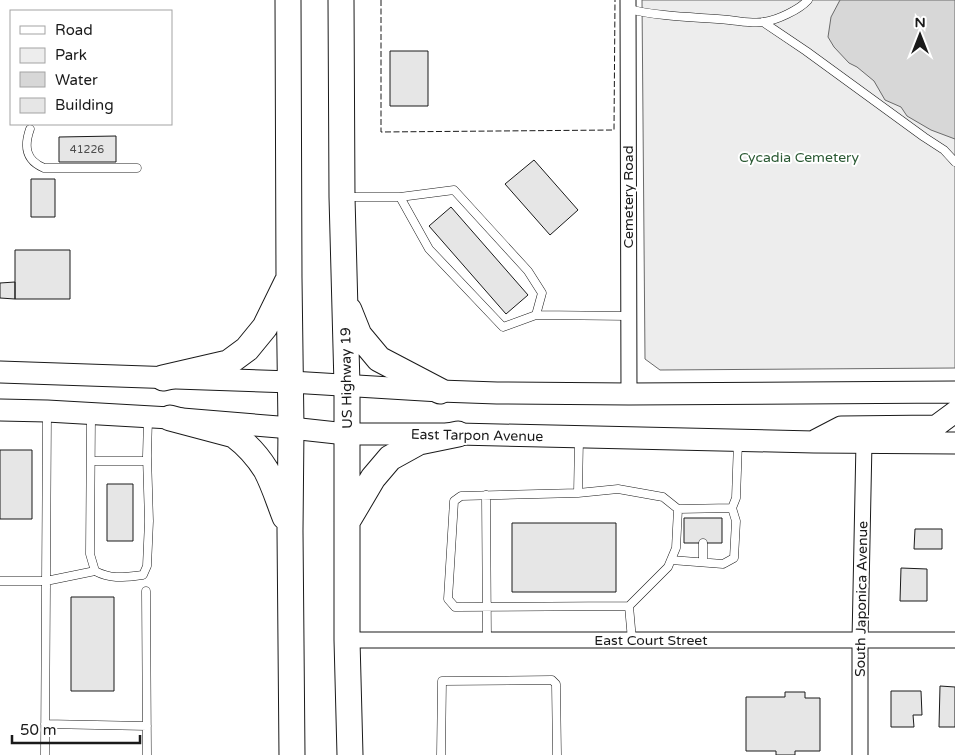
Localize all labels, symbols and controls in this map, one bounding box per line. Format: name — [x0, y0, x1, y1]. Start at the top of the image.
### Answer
legend — [10, 10, 172, 125]
north arrow — [895, 10, 945, 60]
text: N — [914, 14, 926, 31]
text: Road — [55, 21, 93, 39]
text: Park — [55, 46, 87, 64]
text: Water — [55, 71, 98, 89]
text: Building — [55, 96, 114, 114]
house number: 41226 — [70, 143, 104, 156]
street label: Cemetery Road — [620, 145, 637, 249]
park label: Cycadia Cemetery — [739, 149, 859, 166]
street label: US Highway 19 — [337, 327, 356, 429]
street label: East Tarpon Avenue — [411, 426, 544, 445]
street label: South Japonica Avenue — [852, 521, 871, 677]
street label: East Court Street — [594, 632, 708, 649]
scale bar — [12, 712, 140, 744]
text: 50 m — [20, 721, 57, 739]

